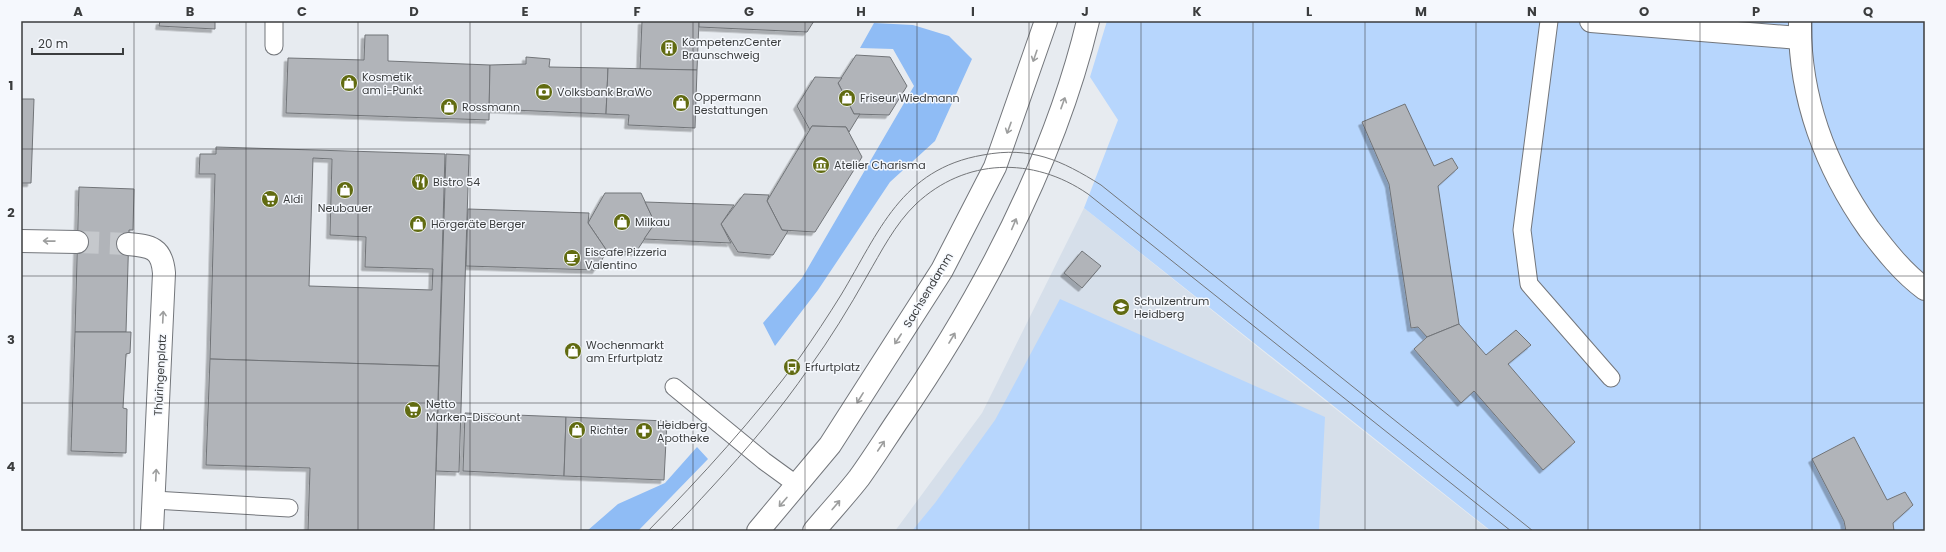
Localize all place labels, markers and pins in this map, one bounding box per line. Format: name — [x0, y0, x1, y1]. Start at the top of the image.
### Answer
place label: KompetenzCenter Braunschweig — [682, 34, 781, 63]
building icon: KompetenzCenter Braunschweig — [659, 38, 679, 58]
place label: Kosmetik am i-Punkt — [362, 69, 423, 98]
shop icon: Kosmetik am i-Punkt — [339, 73, 359, 93]
bank icon: Volksbank BraWo — [534, 82, 554, 102]
place label: Volksbank BraWo — [557, 84, 652, 100]
shop icon: Friseur Wiedmann — [837, 88, 857, 108]
place label: Oppermann Bestattungen — [694, 89, 768, 118]
place label: Friseur Wiedmann — [860, 90, 960, 106]
shop icon: Oppermann Bestattungen — [671, 93, 691, 113]
shop icon: Rossmann — [439, 97, 459, 117]
place label: Rossmann — [462, 99, 520, 115]
museum icon: Atelier Charisma — [811, 155, 831, 175]
place label: Atelier Charisma — [834, 157, 926, 173]
restaurant icon: Bistro 54 — [410, 172, 430, 192]
place label: Bistro 54 — [433, 174, 480, 190]
shop icon: Neubauer — [335, 180, 355, 200]
supermarket icon: Aldi — [260, 189, 280, 209]
place label: Aldi — [283, 191, 304, 207]
place label: Neubauer — [318, 200, 372, 216]
shop icon: Milkau — [612, 212, 632, 232]
shop icon: Hörgeräte Berger — [408, 214, 428, 234]
place label: Milkau — [635, 214, 670, 230]
place label: Hörgeräte Berger — [431, 216, 525, 232]
place label: Eiscafe Pizzeria Valentino — [585, 244, 667, 273]
cafe icon: Eiscafe Pizzeria Valentino — [562, 248, 582, 268]
place label: Schulzentrum Heidberg — [1134, 293, 1209, 322]
school or university icon: Schulzentrum Heidberg — [1111, 297, 1131, 317]
place label: Wochenmarkt am Erfurtplatz — [586, 337, 664, 366]
shop icon: Wochenmarkt am Erfurtplatz — [563, 341, 583, 361]
bus stop icon: Erfurtplatz — [782, 357, 802, 377]
place label: Erfurtplatz — [805, 359, 860, 375]
place label: Netto Marken-Discount — [426, 396, 521, 425]
supermarket icon: Netto Marken-Discount — [403, 400, 423, 420]
place label: Heidberg Apotheke — [657, 417, 709, 446]
shop icon: Richter — [567, 420, 587, 440]
pharmacy icon: Heidberg Apotheke — [634, 421, 654, 441]
place label: Richter — [590, 422, 628, 438]

